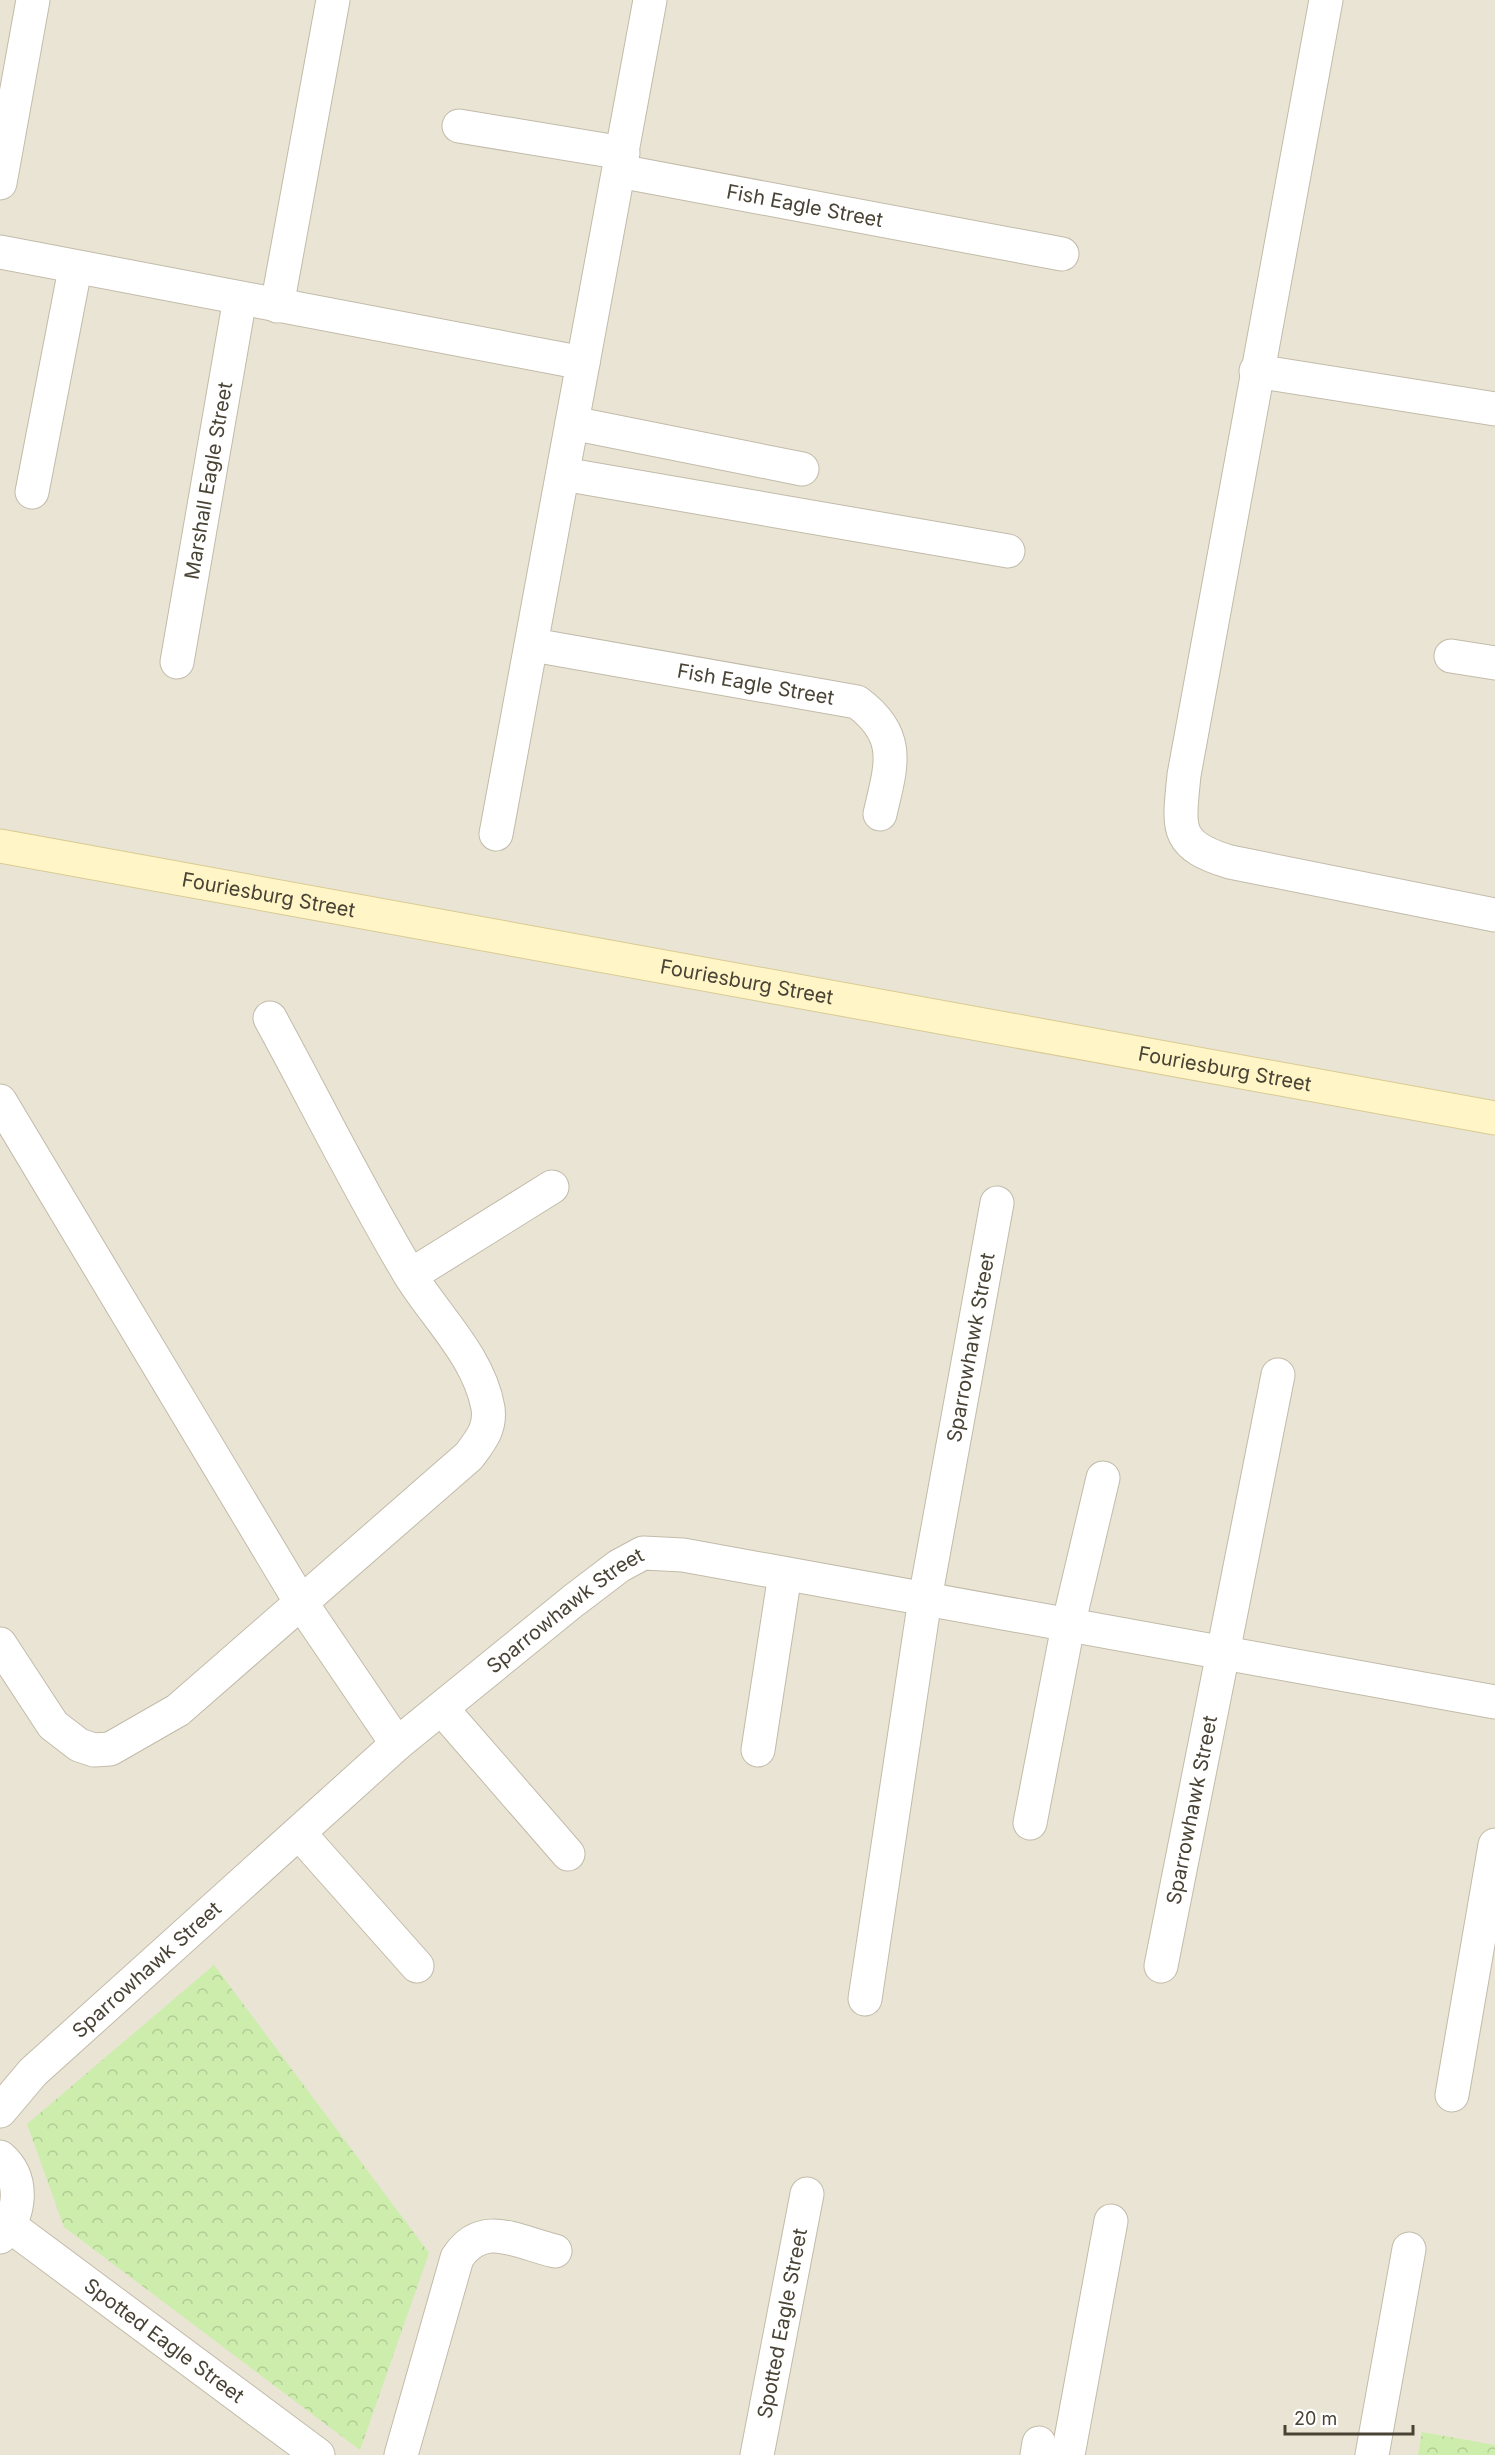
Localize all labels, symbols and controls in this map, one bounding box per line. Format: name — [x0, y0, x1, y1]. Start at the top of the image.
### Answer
street label: Fish Eagle Street — [725, 179, 885, 232]
street label: Marshall Eagle Street — [180, 380, 237, 581]
street label: Fish Eagle Street — [675, 659, 836, 710]
street label: Fouriesburg Street — [180, 867, 357, 922]
street label: Fouriesburg Street — [658, 954, 836, 1009]
street label: Fouriesburg Street — [1136, 1041, 1314, 1096]
street label: Sparrowhawk Street — [942, 1250, 1000, 1444]
street label: Sparrowhawk Street — [482, 1543, 648, 1678]
street label: Sparrowhawk Street — [1161, 1713, 1222, 1907]
street label: Sparrowhawk Street — [67, 1896, 226, 2043]
street label: Spotted Eagle Street — [752, 2226, 812, 2421]
street label: Spotted Eagle Street — [79, 2273, 249, 2408]
scale bar — [1285, 2398, 1412, 2436]
text: 20 m — [1294, 2408, 1337, 2429]

